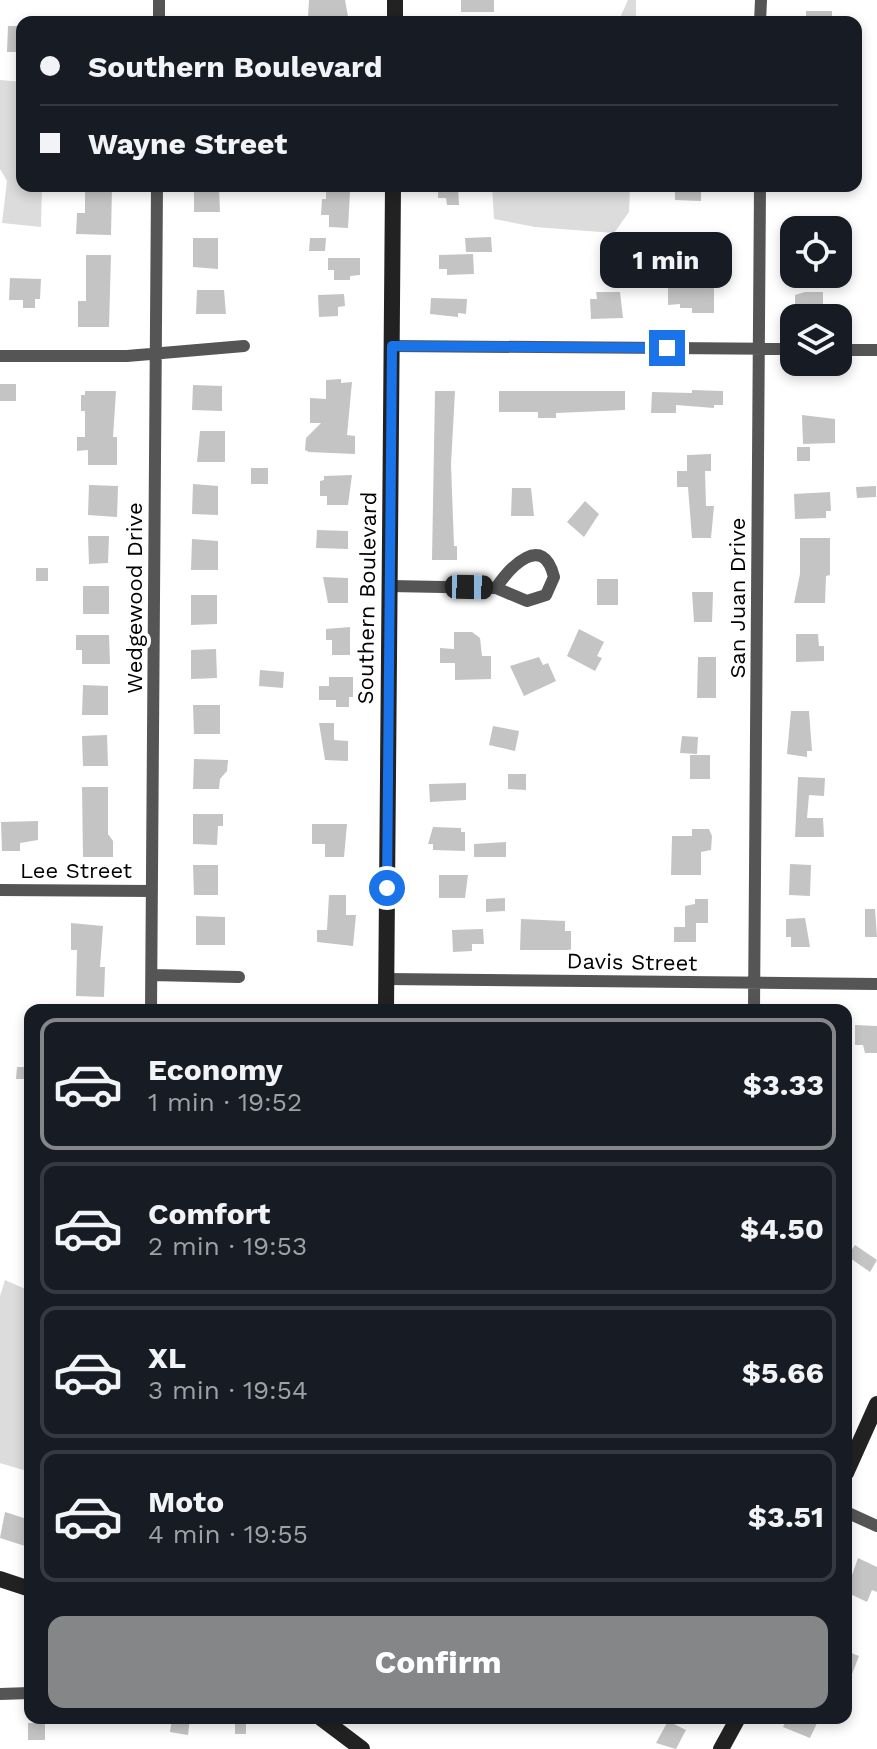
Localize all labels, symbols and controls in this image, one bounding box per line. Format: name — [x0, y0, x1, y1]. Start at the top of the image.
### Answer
text: Southern Boulevard — [88, 49, 383, 84]
text: Wayne Street — [88, 126, 287, 161]
map controls — [780, 216, 852, 376]
button: locate — [780, 216, 852, 288]
callout: 1 min — [601, 232, 733, 288]
text: 1 min — [633, 245, 699, 275]
button: layers — [780, 304, 852, 376]
route end — [649, 330, 685, 366]
street label: Southern Boulevard — [353, 491, 381, 705]
street label: Wedgewood Drive — [122, 502, 147, 694]
street label: San Juan Drive — [725, 517, 750, 679]
car — [445, 575, 493, 599]
street label: Lee Street — [20, 858, 132, 883]
route start — [369, 870, 405, 906]
street label: Davis Street — [567, 948, 697, 976]
icon: car — [52, 1048, 124, 1120]
text: Economy — [148, 1052, 283, 1087]
text: $3.33 — [743, 1067, 824, 1102]
text: 1 min · 19:52 — [148, 1087, 302, 1117]
icon: car — [52, 1192, 124, 1264]
text: Comfort — [148, 1196, 270, 1231]
text: $4.50 — [740, 1211, 824, 1246]
text: 2 min · 19:53 — [148, 1231, 307, 1261]
icon: car — [52, 1336, 124, 1408]
text: XL — [148, 1340, 186, 1375]
text: $5.66 — [742, 1355, 824, 1390]
text: 3 min · 19:54 — [148, 1375, 308, 1405]
icon: car — [52, 1480, 124, 1552]
text: Moto — [148, 1484, 224, 1519]
text: $3.51 — [748, 1499, 824, 1534]
text: 4 min · 19:55 — [148, 1519, 308, 1549]
button: Confirm — [48, 1616, 828, 1708]

